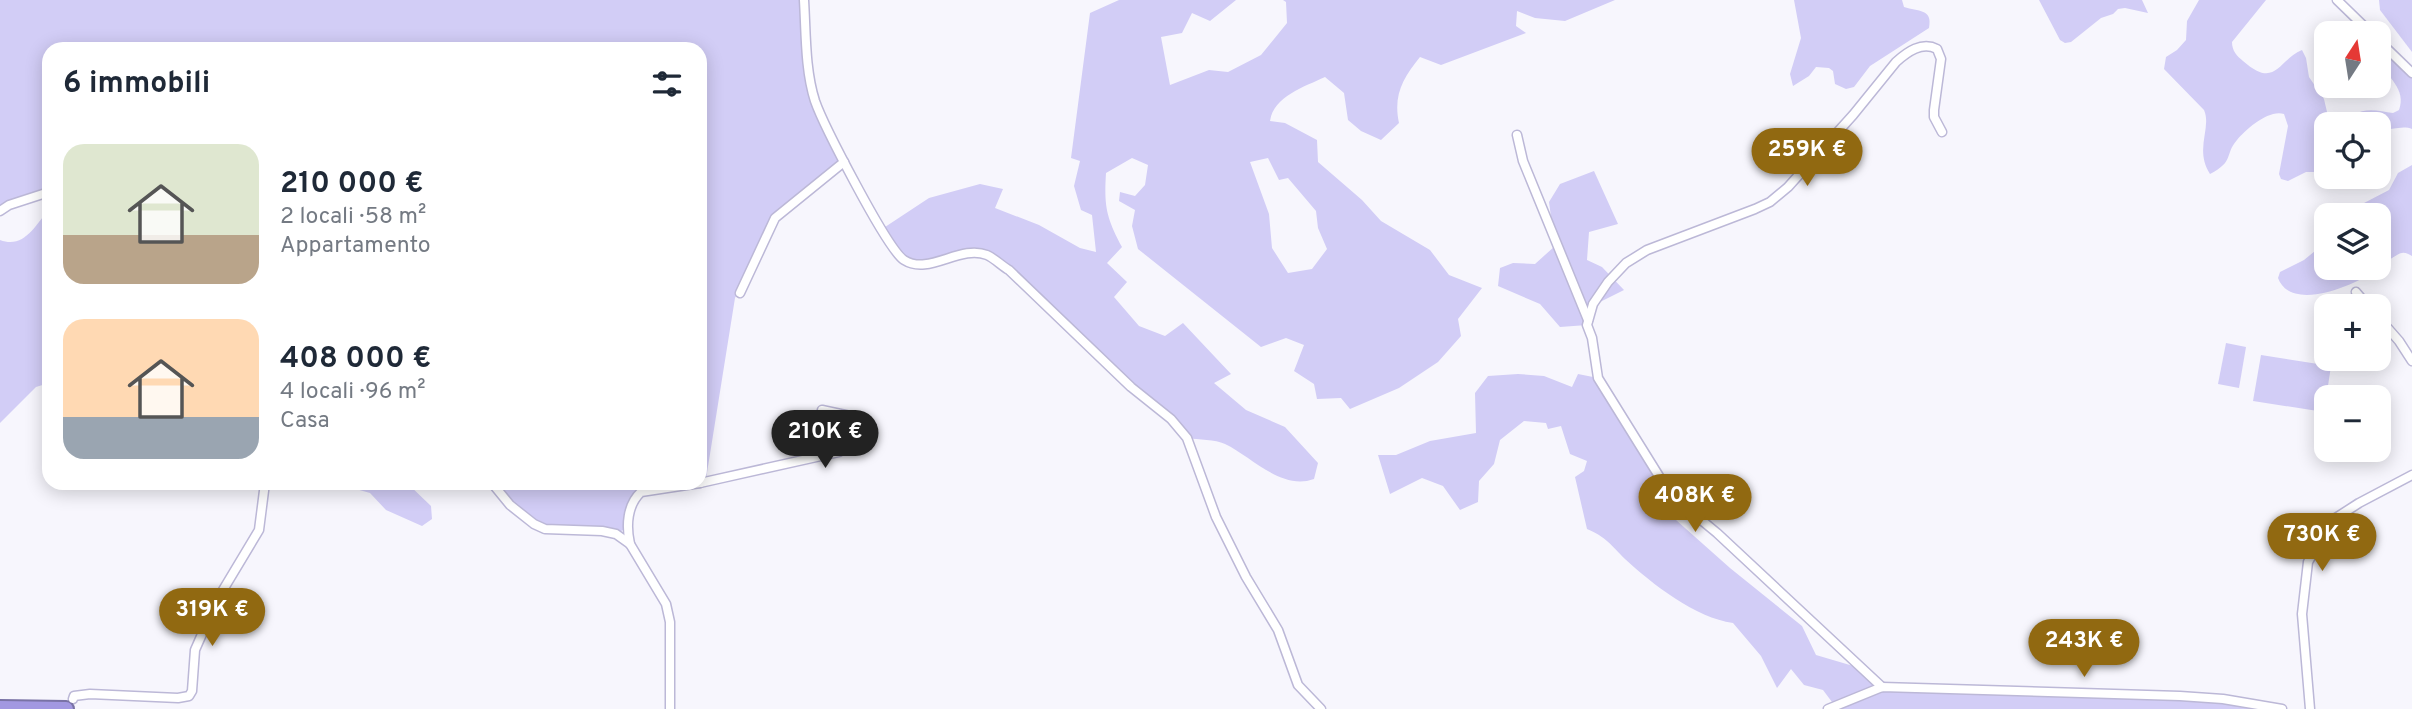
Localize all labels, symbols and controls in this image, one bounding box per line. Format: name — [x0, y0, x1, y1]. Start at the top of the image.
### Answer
north arrow — [2314, 21, 2390, 98]
map controls — [2314, 21, 2391, 462]
icon: filters — [648, 65, 686, 103]
text: 6 immobili — [63, 66, 210, 103]
button: locate — [2314, 112, 2391, 189]
pin: 259K € — [1750, 128, 1864, 188]
text: 259K € — [1768, 136, 1846, 165]
text: 210 000 € — [280, 166, 424, 203]
icon: home — [119, 172, 203, 256]
text: 2 locali · 58 m² — [280, 203, 426, 232]
button: layers — [2314, 203, 2391, 280]
text: Appartamento — [280, 232, 431, 261]
button: + — [2314, 294, 2391, 371]
text: 408 000 € — [280, 341, 431, 378]
icon: home — [119, 347, 203, 431]
text: 4 locali · 96 m² — [280, 378, 426, 407]
button: − — [2314, 385, 2391, 462]
text: Casa — [280, 407, 330, 436]
pin: 210K € — [768, 410, 882, 470]
text: 210K € — [787, 418, 863, 447]
pin: 408K € — [1638, 475, 1752, 534]
text: 408K € — [1655, 482, 1735, 511]
pin: 730K € — [2265, 514, 2379, 573]
text: 730K € — [2283, 521, 2361, 550]
pin: 319K € — [155, 588, 269, 648]
text: 319K € — [175, 596, 249, 625]
pin: 243K € — [2027, 620, 2141, 679]
text: 243K € — [2044, 627, 2124, 656]

